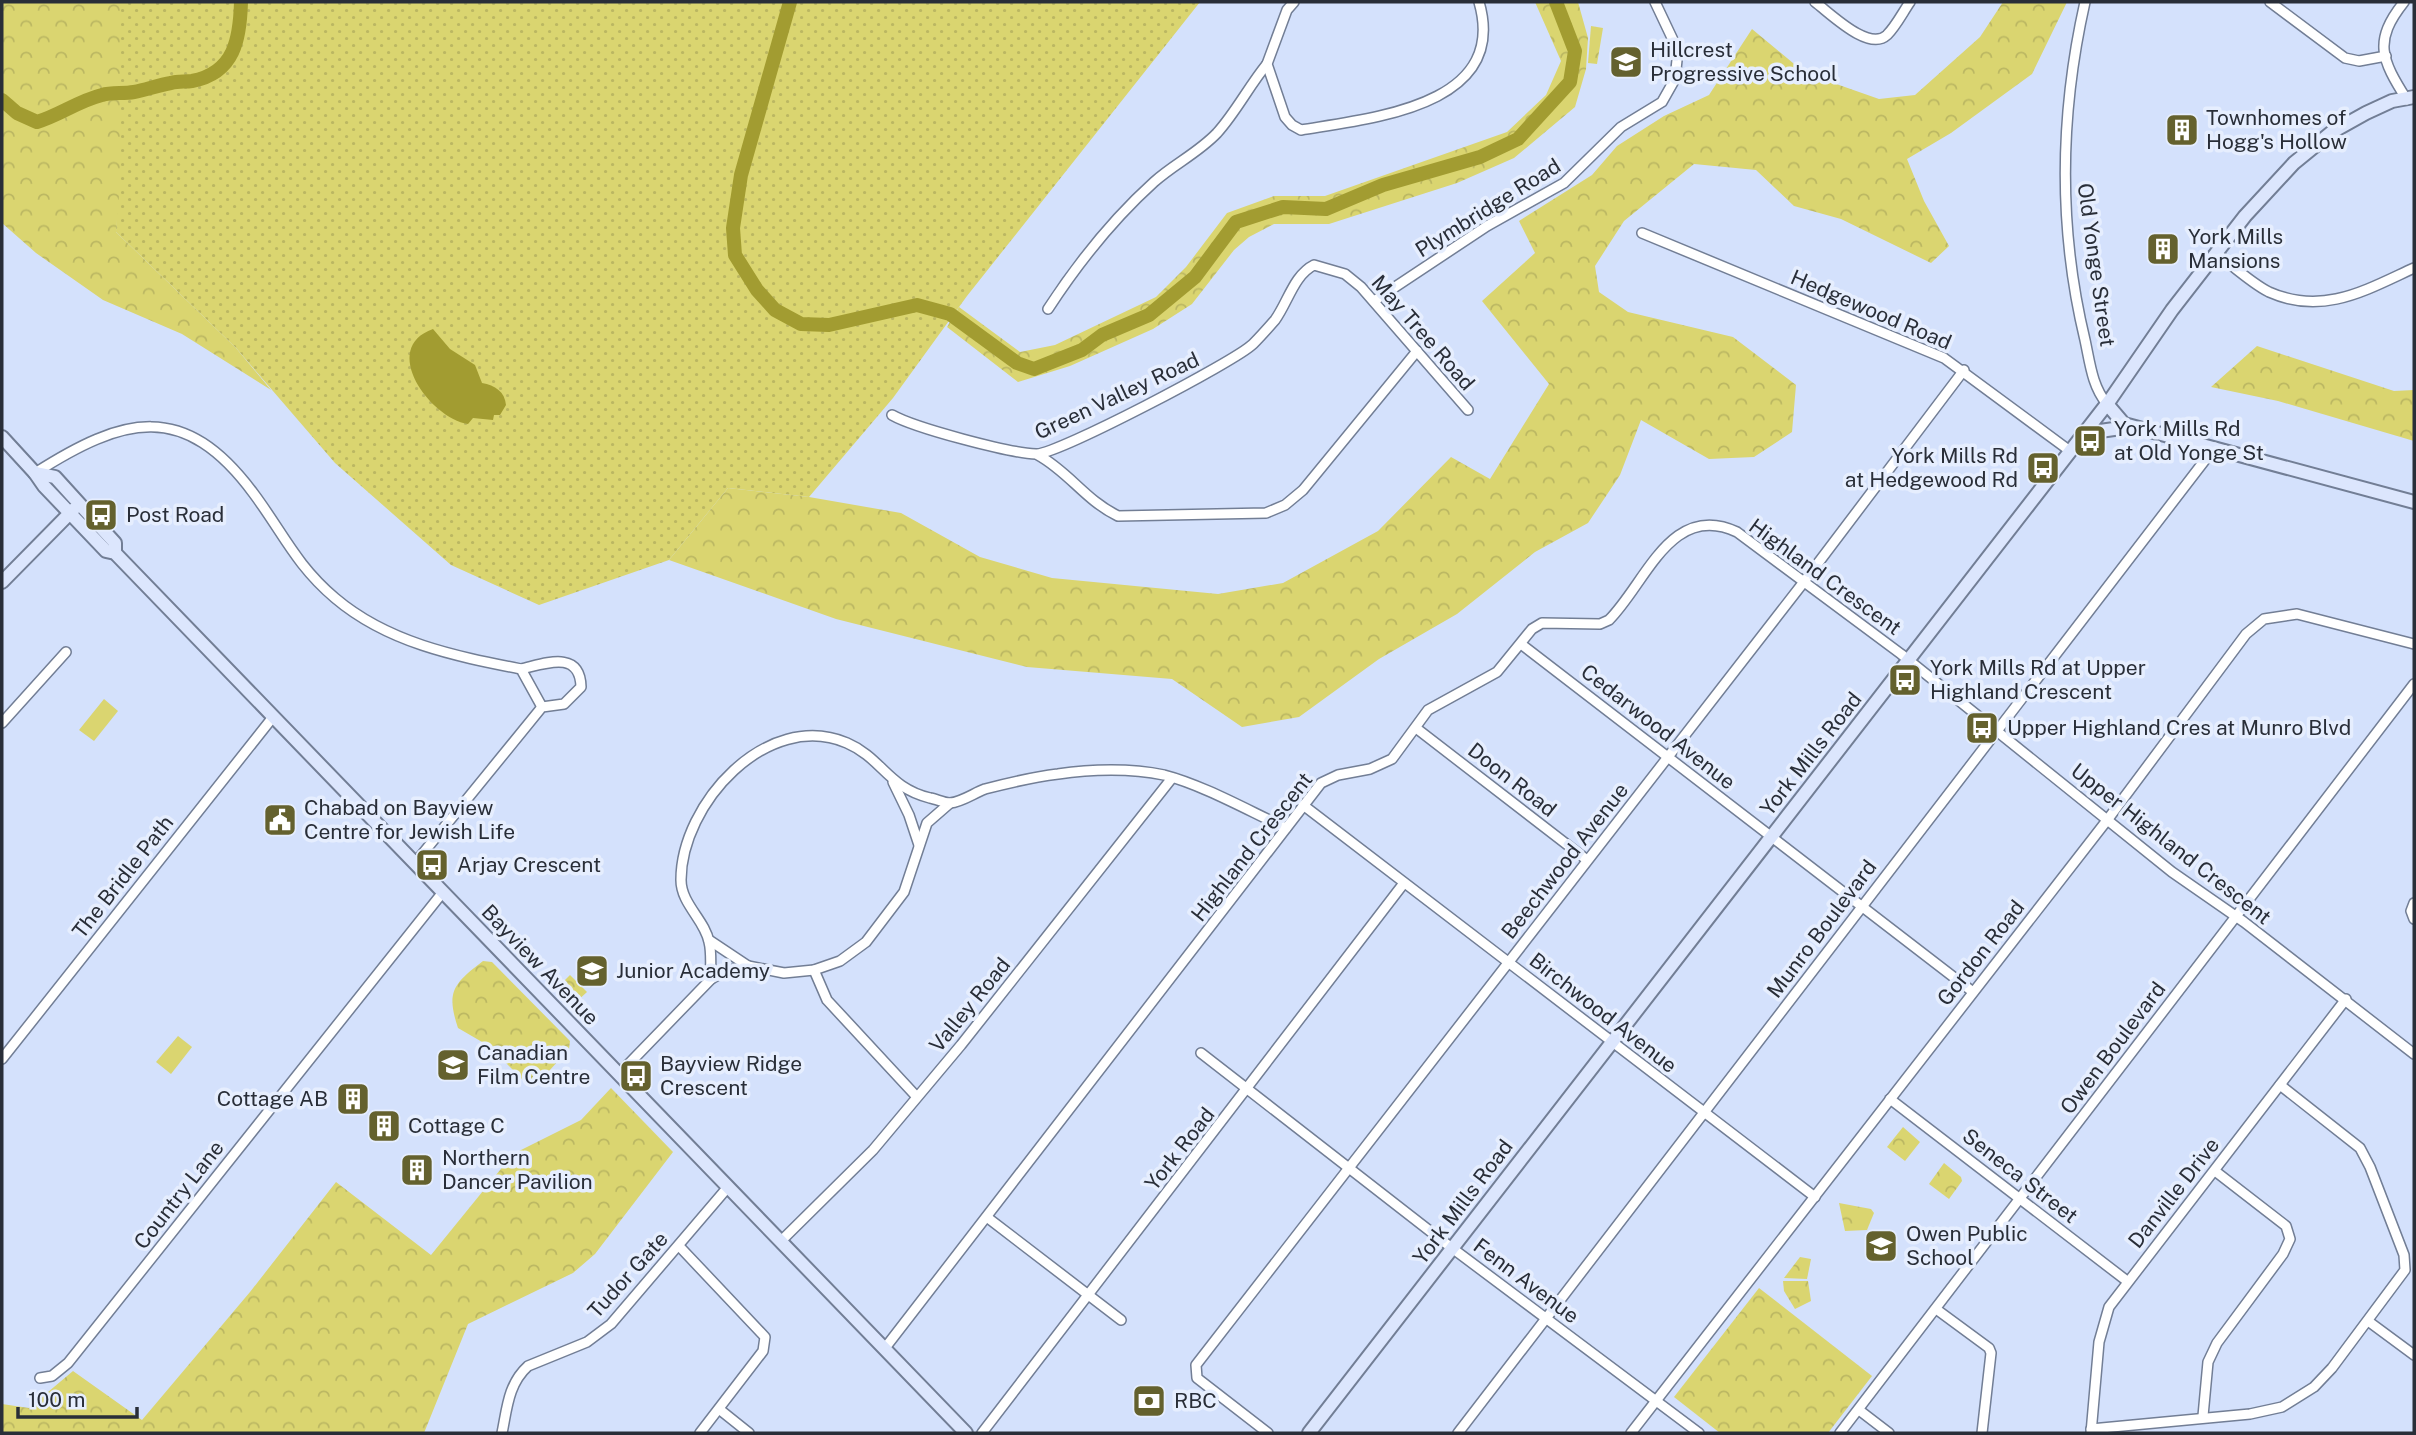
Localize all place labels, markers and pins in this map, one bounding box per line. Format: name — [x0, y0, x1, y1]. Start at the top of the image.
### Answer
place label: Hillcrest Progressive School — [1650, 37, 1837, 86]
school or university icon: Hillcrest Progressive School — [1607, 43, 1645, 81]
place label: Townhomes of Hogg's Hollow — [2206, 105, 2347, 154]
building icon: Townhomes of Hogg's Hollow — [2163, 111, 2201, 149]
place label: York Mills Mansions — [2188, 224, 2283, 273]
building icon: York Mills Mansions — [2144, 230, 2182, 268]
place label: York Mills Rd at Old Yonge St — [2114, 416, 2264, 465]
bus stop icon: York Mills Rd at Old Yonge St — [2071, 422, 2109, 460]
place label: York Mills Rd at Hedgewood Rd — [1845, 443, 2018, 492]
bus stop icon: York Mills Rd at Hedgewood Rd — [2024, 449, 2062, 487]
bus stop icon: Post Road — [82, 496, 120, 534]
place label: Post Road — [126, 502, 224, 527]
place label: York Mills Rd at Upper Highland Crescent — [1930, 655, 2146, 704]
bus stop icon: York Mills Rd at Upper Highland Crescent — [1886, 661, 1924, 699]
bus stop icon: Upper Highland Cres at Munro Blvd — [1963, 709, 2001, 747]
place label: Upper Highland Cres at Munro Blvd — [2007, 715, 2351, 740]
place label: Chabad on Bayview Centre for Jewish Life — [304, 795, 515, 844]
public building icon: Chabad on Bayview Centre for Jewish Life — [261, 801, 299, 839]
bus stop icon: Arjay Crescent — [413, 846, 451, 884]
place label: Arjay Crescent — [457, 852, 601, 877]
school or university icon: Junior Academy — [573, 952, 611, 990]
place label: Junior Academy — [616, 958, 770, 983]
place label: Canadian Film Centre — [477, 1040, 590, 1089]
school or university icon: Canadian Film Centre — [434, 1046, 472, 1084]
place label: Bayview Ridge Crescent — [660, 1051, 802, 1100]
bus stop icon: Bayview Ridge Crescent — [617, 1057, 655, 1095]
building icon: Cottage AB — [334, 1080, 372, 1118]
place label: Cottage AB — [217, 1086, 328, 1111]
building icon: Cottage C — [365, 1107, 403, 1145]
place label: Cottage C — [408, 1113, 505, 1138]
place label: Northern Dancer Pavilion — [442, 1145, 593, 1194]
building icon: Northern Dancer Pavilion — [398, 1151, 436, 1189]
place label: Owen Public School — [1906, 1221, 2028, 1270]
school or university icon: Owen Public School — [1862, 1227, 1900, 1265]
bank icon: RBC — [1130, 1382, 1168, 1420]
place label: RBC — [1174, 1388, 1217, 1413]

